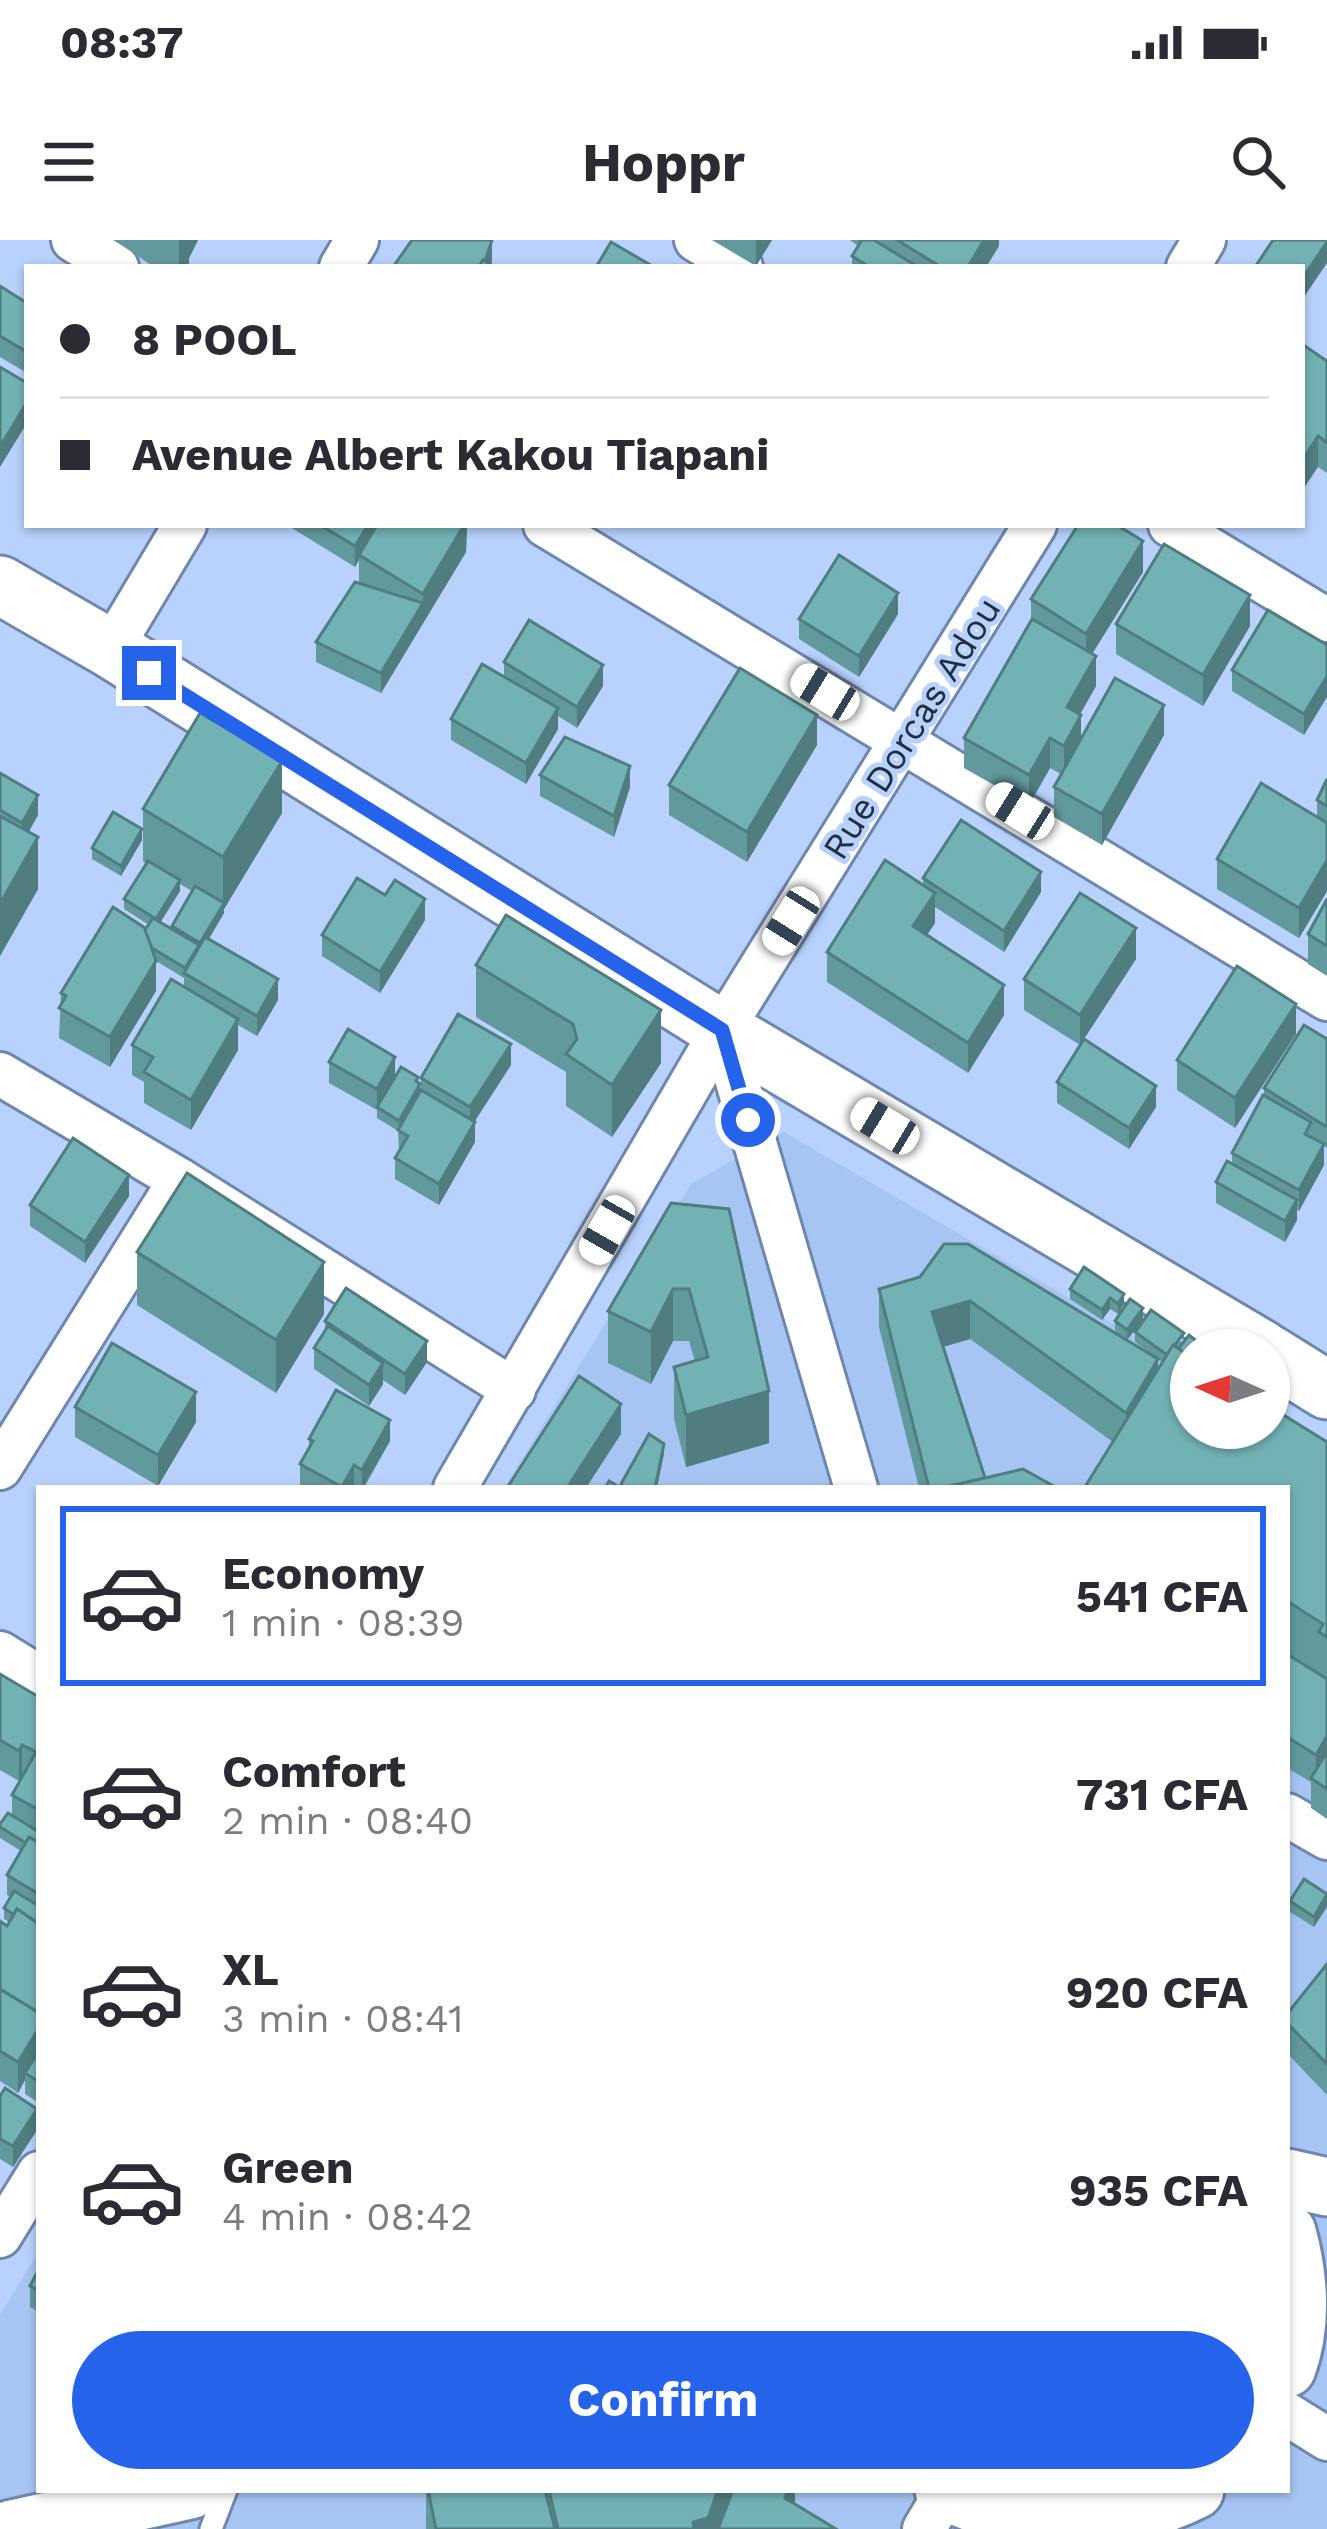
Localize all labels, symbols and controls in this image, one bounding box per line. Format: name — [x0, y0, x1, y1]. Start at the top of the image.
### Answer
text: 08:37 — [60, 16, 184, 69]
icon: menu — [36, 129, 102, 195]
icon: search — [1225, 129, 1291, 195]
text: Hoppr — [582, 131, 745, 194]
text: 8 POOL — [132, 313, 297, 366]
text: Avenue Albert Kakou Tiapani — [132, 428, 769, 481]
street label: Rue Dorcas Adou — [814, 590, 1009, 867]
route end — [122, 646, 176, 700]
car — [785, 658, 865, 726]
car — [980, 777, 1060, 845]
car — [757, 881, 825, 961]
car — [845, 1092, 925, 1160]
route start — [721, 1093, 775, 1147]
car — [573, 1190, 641, 1270]
north arrow — [1170, 1329, 1290, 1449]
map controls — [1170, 1329, 1290, 1449]
icon: car — [78, 1542, 186, 1650]
text: Economy — [222, 1547, 424, 1600]
text: 541 CFA — [1076, 1570, 1248, 1623]
text: 1 min · 08:39 — [222, 1600, 464, 1645]
icon: car — [78, 1740, 186, 1848]
text: Comfort — [222, 1745, 406, 1798]
text: 731 CFA — [1076, 1768, 1248, 1821]
text: 2 min · 08:40 — [222, 1798, 473, 1843]
icon: car — [78, 1938, 186, 2046]
text: XL — [222, 1943, 279, 1996]
text: 920 CFA — [1066, 1966, 1248, 2019]
text: 3 min · 08:41 — [222, 1996, 463, 2041]
icon: car — [78, 2136, 186, 2244]
text: Green — [222, 2141, 354, 2194]
text: 935 CFA — [1069, 2164, 1248, 2217]
text: 4 min · 08:42 — [222, 2194, 473, 2239]
button: Confirm — [72, 2331, 1254, 2469]

